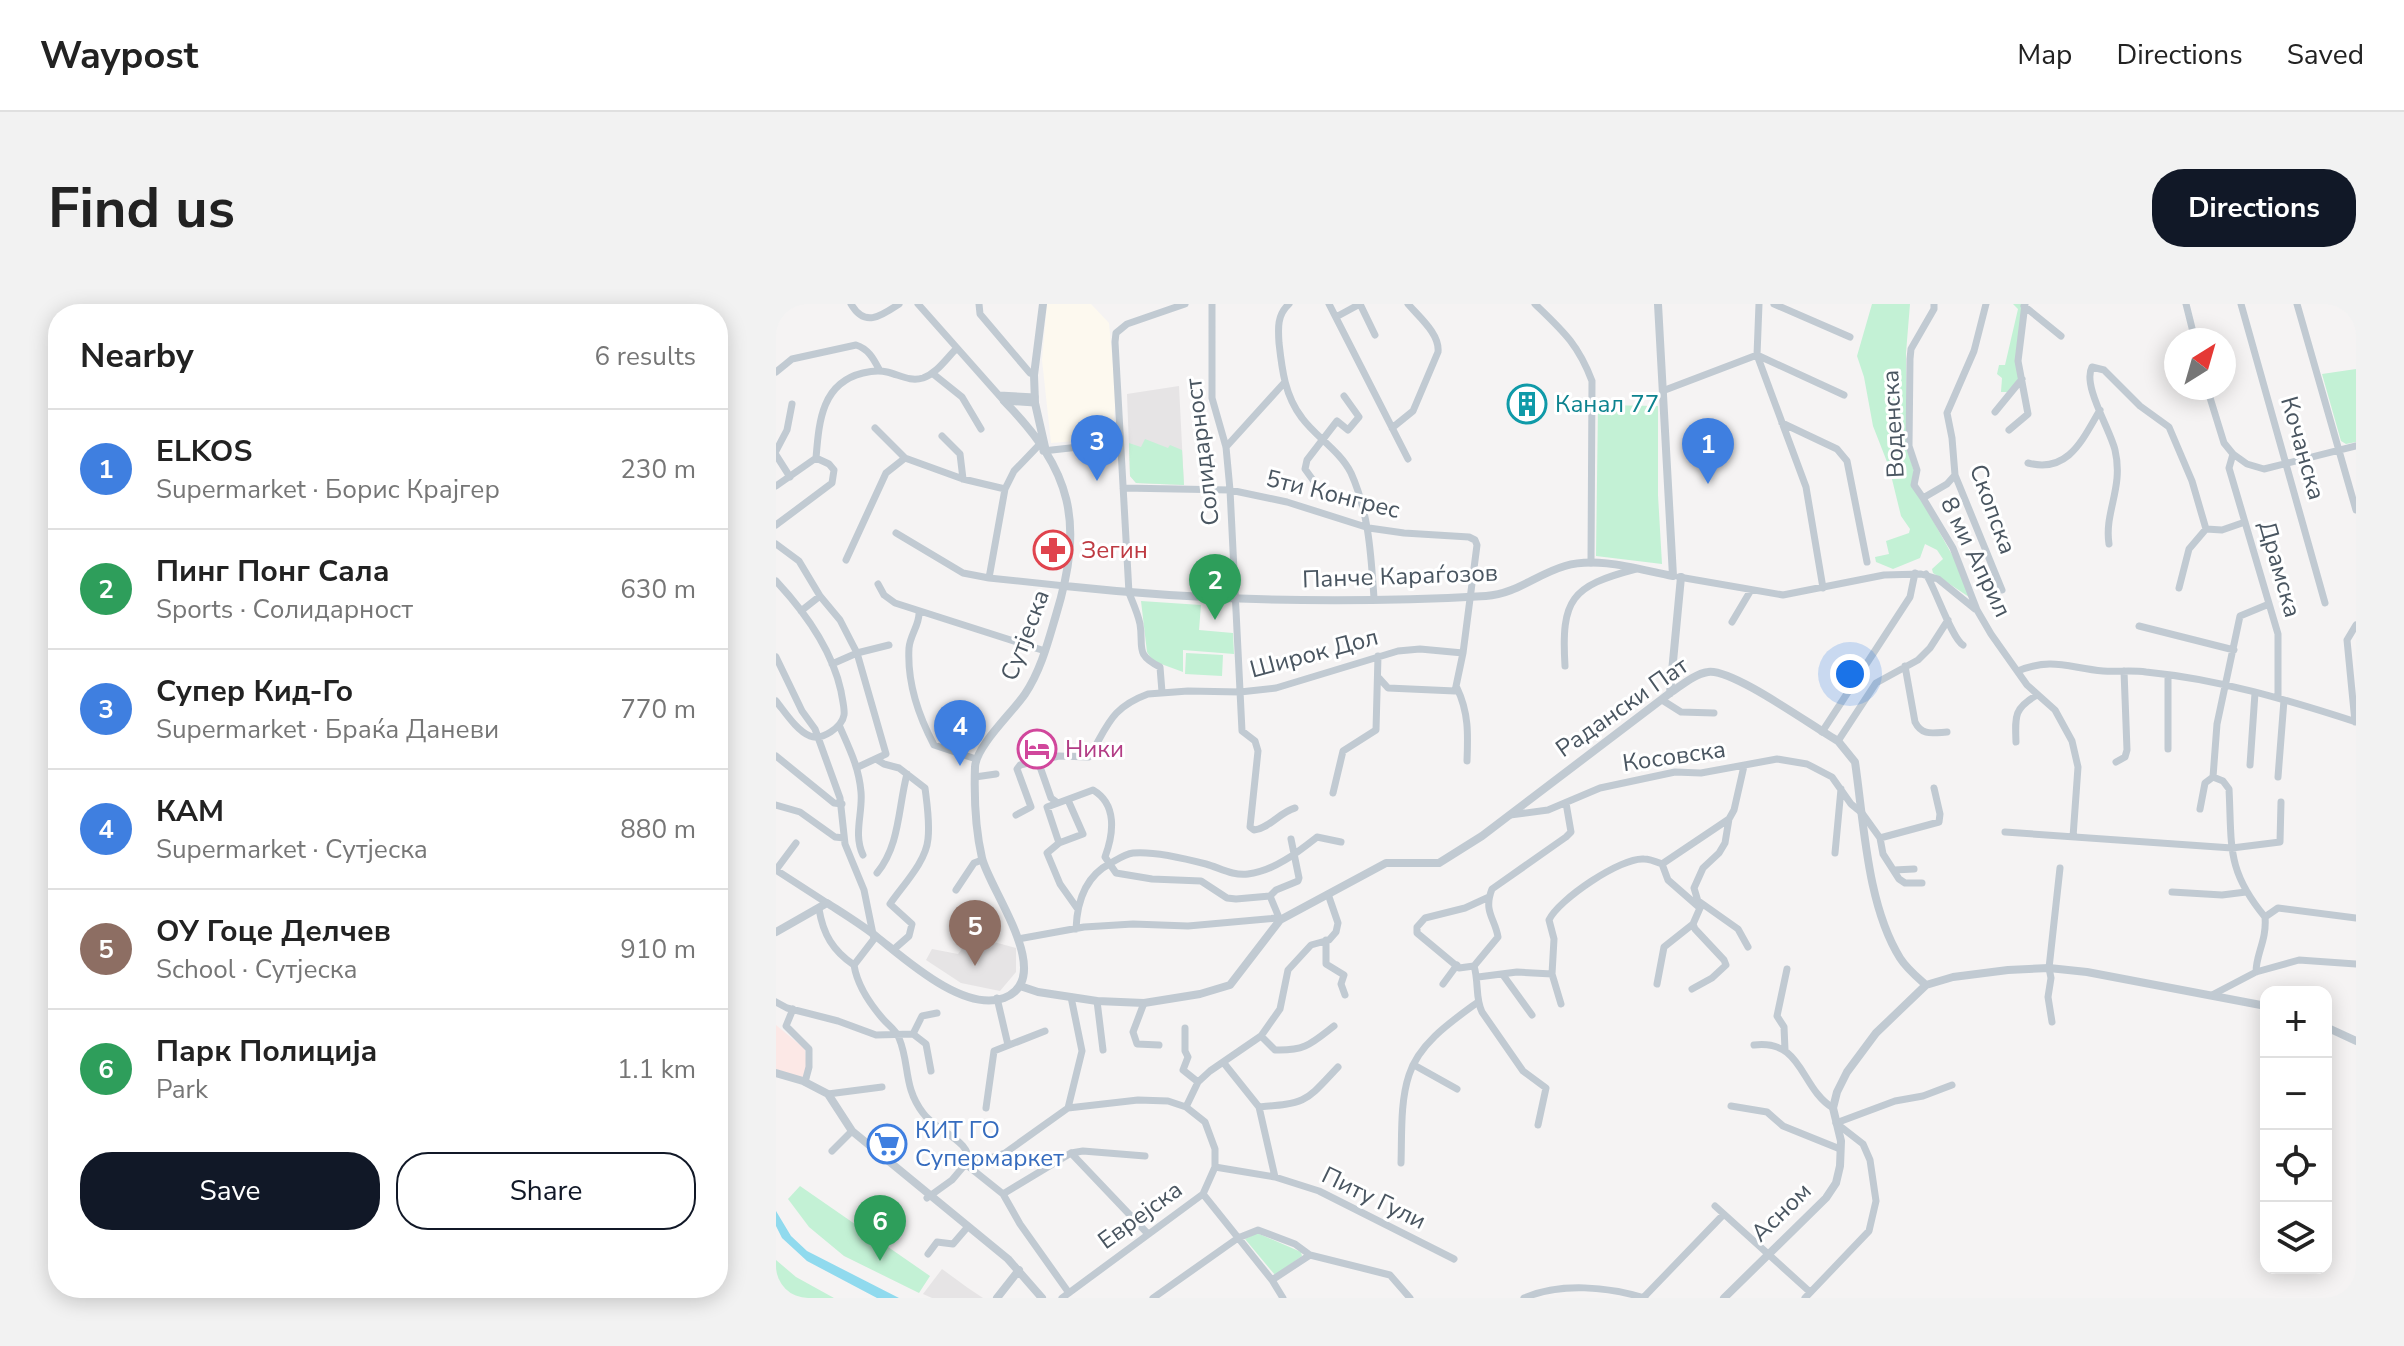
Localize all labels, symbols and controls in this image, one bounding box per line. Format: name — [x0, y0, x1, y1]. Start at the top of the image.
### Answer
text: Waypost — [40, 30, 198, 81]
text: Map — [2017, 36, 2072, 74]
text: Directions — [2116, 36, 2243, 74]
text: Saved — [2287, 36, 2364, 74]
button: Directions — [2152, 169, 2356, 247]
text: Find us — [48, 170, 235, 247]
north arrow — [2164, 328, 2236, 400]
text: Nearby — [80, 333, 194, 379]
text: 6 results — [595, 339, 696, 374]
street label: Воденска — [1874, 369, 1912, 479]
street label: Солидарност — [1177, 376, 1227, 527]
building icon: Канал 77 — [1506, 383, 1548, 425]
place label: Канал 77 — [1555, 388, 1659, 420]
street label: Кочанска — [2273, 393, 2333, 503]
pin: 3 — [1071, 415, 1123, 481]
pin: 1 — [1682, 418, 1734, 484]
text: ELKOS — [156, 431, 252, 472]
text: 1 — [98, 452, 114, 487]
text: 230 m — [620, 452, 696, 487]
street label: Скопска — [1962, 460, 2024, 558]
street label: 5ти Конгрес — [1263, 462, 1403, 526]
text: Supermarket · Борис Крајгер — [156, 472, 500, 507]
street label: 8 ми Април — [1933, 492, 2019, 622]
street label: Драмска — [2251, 517, 2309, 621]
pharmacy icon: Зегин — [1032, 529, 1074, 571]
place label: Зегин — [1081, 534, 1148, 566]
text: Пинг Понг Сала — [156, 551, 390, 592]
pin: 2 — [1189, 554, 1241, 620]
street label: Панче Караѓозов — [1302, 557, 1498, 595]
text: 2 — [98, 572, 114, 607]
text: 630 m — [620, 572, 696, 607]
street label: Сутјеска — [993, 585, 1057, 685]
text: Sports · Солидарност — [156, 592, 413, 627]
street label: Широк Дол — [1246, 621, 1382, 685]
street label: Радански Пат — [1549, 649, 1695, 765]
your location — [1830, 654, 1870, 694]
text: Супер Кид-Го — [156, 671, 353, 712]
text: 3 — [98, 692, 114, 727]
text: 770 m — [620, 692, 696, 727]
pin: 4 — [934, 700, 986, 766]
text: Supermarket · Браќа Даневи — [156, 712, 499, 747]
hotel icon: Ники — [1016, 728, 1058, 770]
place label: Ники — [1065, 733, 1124, 765]
street label: Косовска — [1620, 733, 1728, 779]
text: КАМ — [156, 791, 224, 832]
text: 4 — [98, 812, 114, 847]
text: 880 m — [620, 812, 696, 847]
text: Supermarket · Сутјеска — [156, 832, 428, 867]
pin: 5 — [949, 900, 1001, 966]
text: ОУ Гоце Делчев — [156, 911, 391, 952]
text: 5 — [98, 932, 114, 967]
text: 910 m — [620, 932, 696, 967]
text: School · Сутјеска — [156, 952, 357, 987]
map controls — [2260, 986, 2332, 1274]
button: + — [2260, 986, 2332, 1058]
text: Парк Полиција — [156, 1031, 377, 1072]
text: 6 — [98, 1052, 114, 1087]
text: 1.1 km — [617, 1052, 696, 1087]
button: − — [2260, 1058, 2332, 1130]
text: Park — [156, 1072, 208, 1107]
place label: КИТ ГО Супермаркет — [915, 1114, 1064, 1174]
supermarket icon: КИТ ГО Супермаркет — [866, 1123, 908, 1165]
button: locate — [2260, 1130, 2332, 1202]
button: Save — [80, 1152, 380, 1230]
button: Share — [396, 1152, 696, 1230]
street label: Питу Гули — [1317, 1159, 1431, 1237]
street label: Еврејска — [1091, 1174, 1189, 1256]
street label: Асном — [1744, 1175, 1818, 1249]
pin: 6 — [854, 1195, 906, 1261]
button: layers — [2260, 1202, 2332, 1274]

